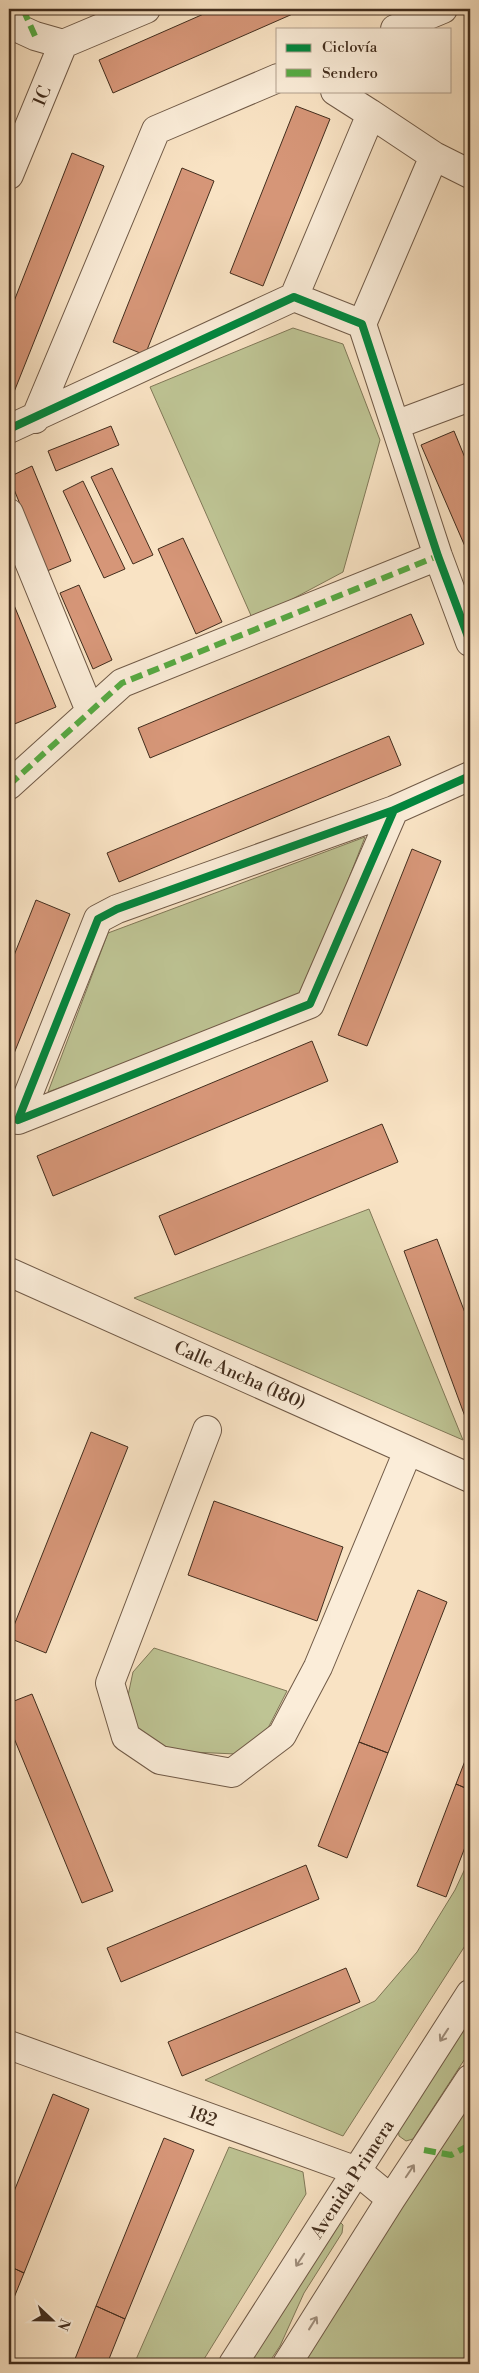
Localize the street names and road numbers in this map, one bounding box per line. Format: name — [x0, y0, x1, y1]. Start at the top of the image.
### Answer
street label: 1C — [28, 82, 57, 110]
street label: Calle Ancha (180) — [170, 1336, 309, 1415]
street label: 182 — [185, 2101, 220, 2132]
street label: Avenida Primera — [305, 2115, 400, 2244]

